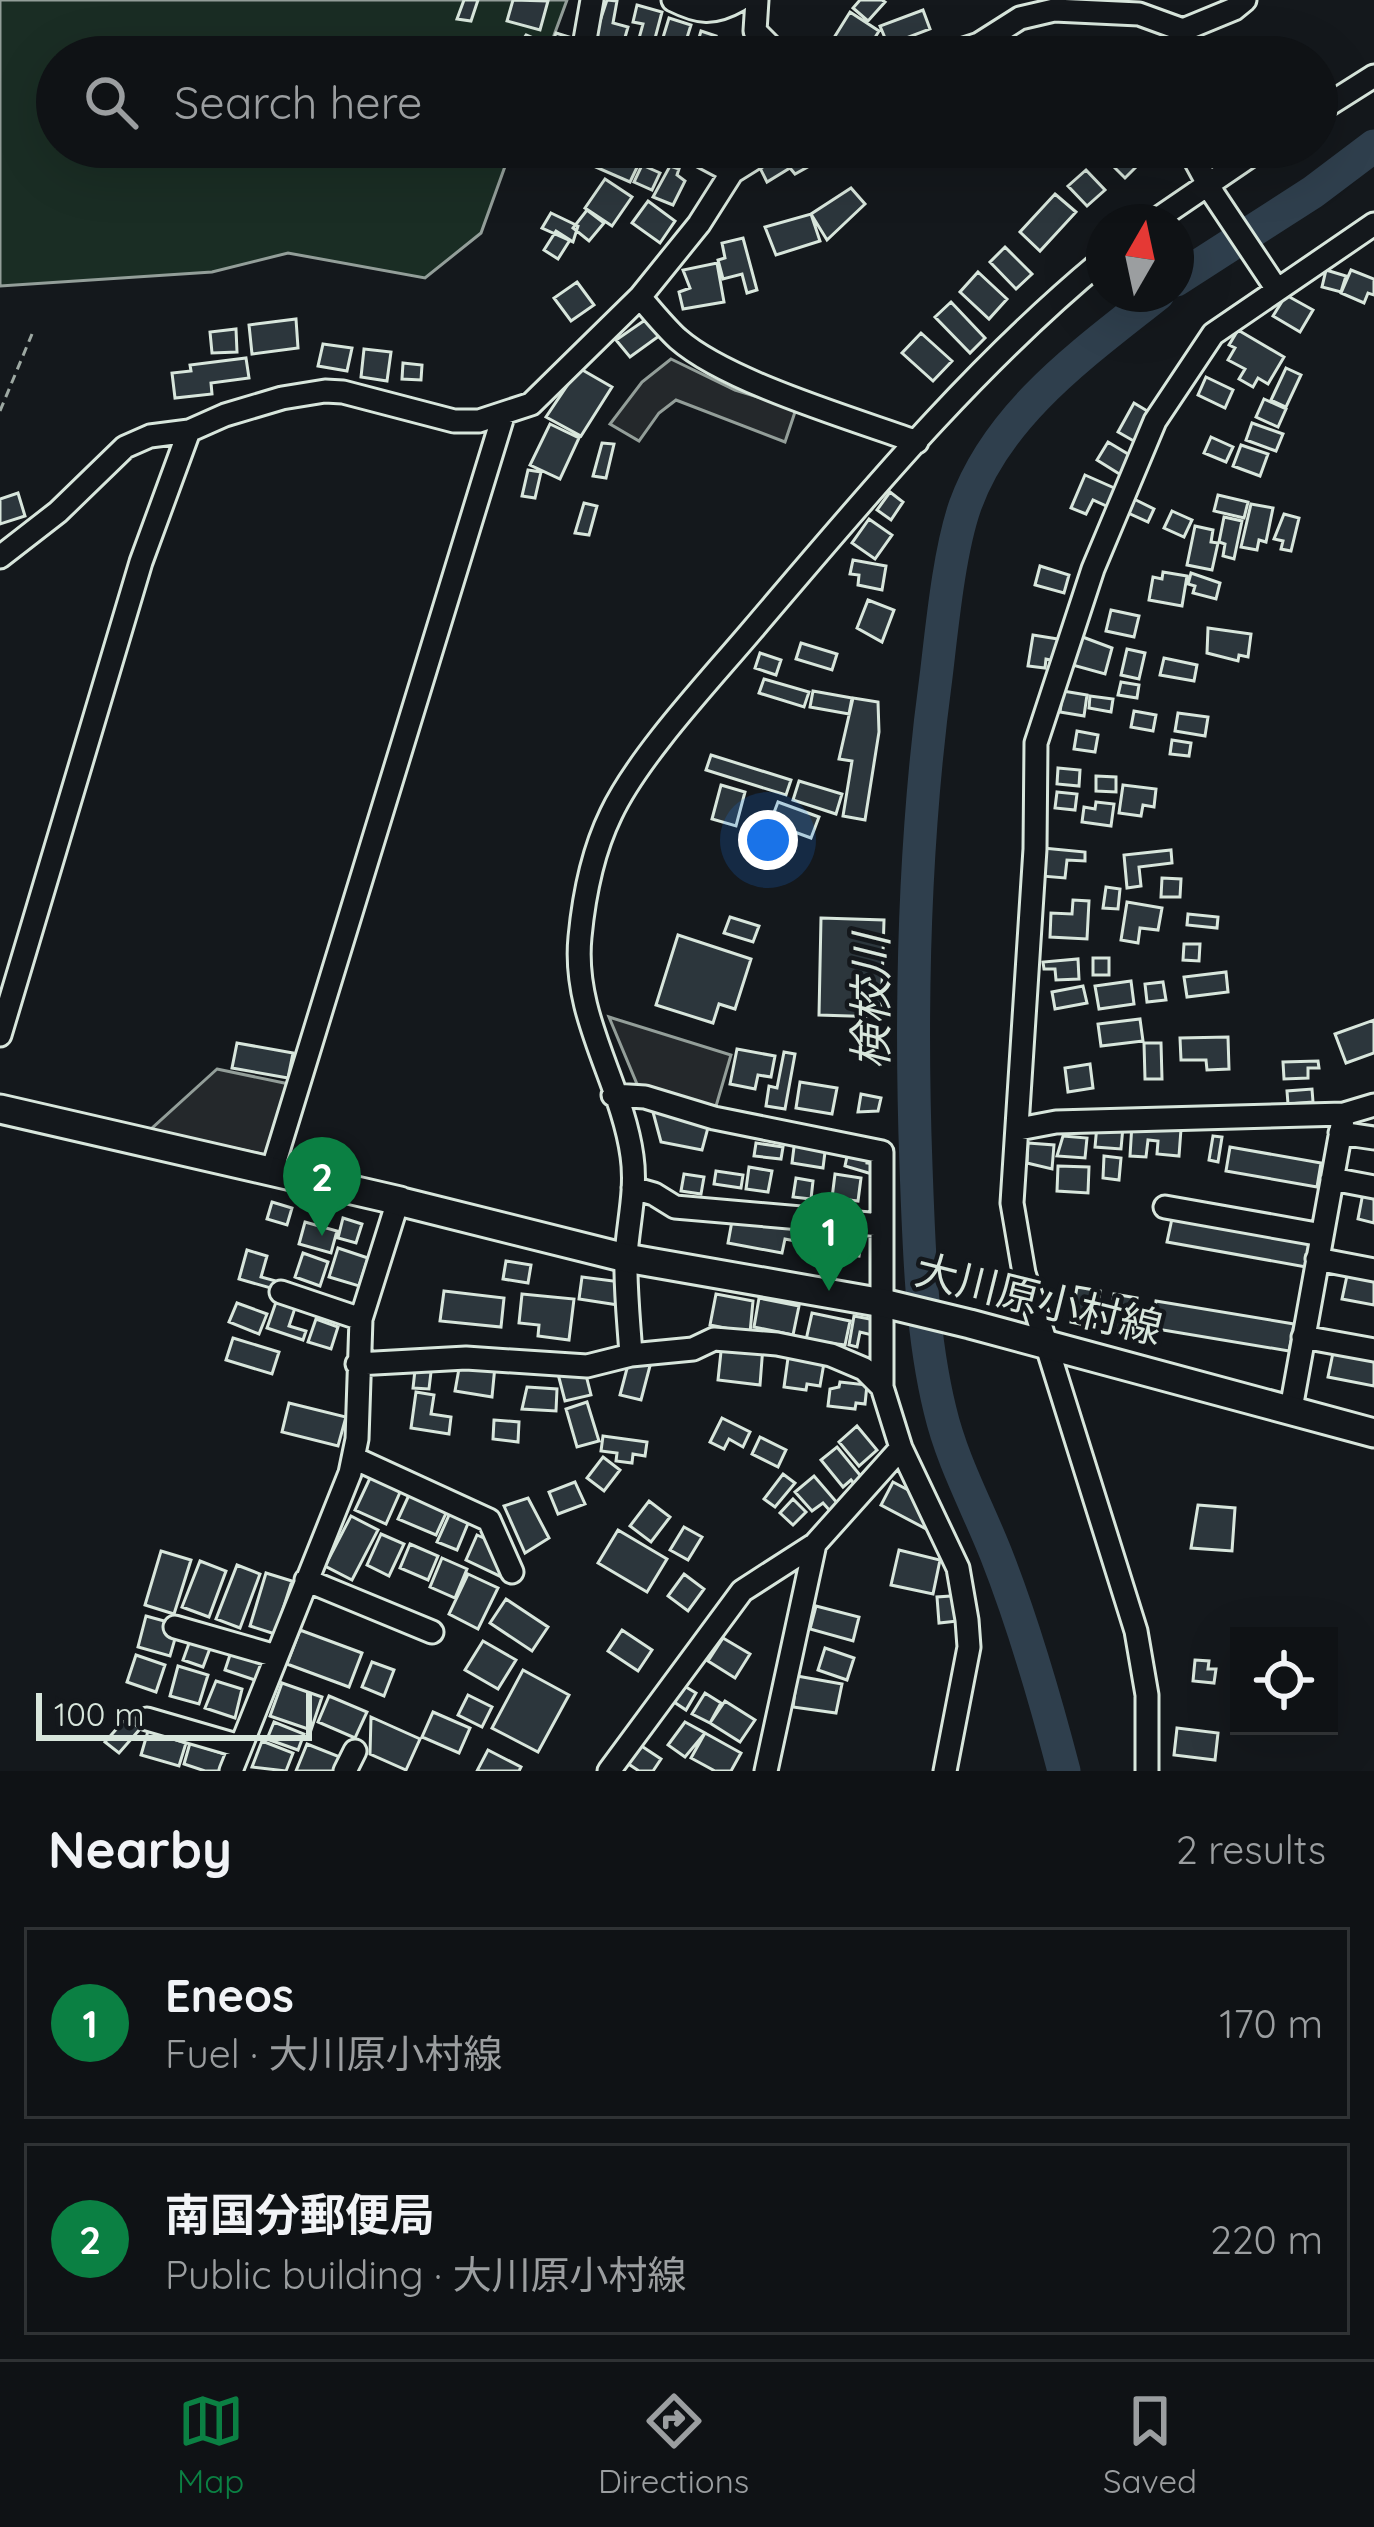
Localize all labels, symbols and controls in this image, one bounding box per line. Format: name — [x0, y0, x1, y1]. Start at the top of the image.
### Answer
search box — [36, 36, 1338, 168]
icon: search — [78, 69, 144, 135]
text: Search here — [174, 74, 422, 130]
north arrow — [1086, 204, 1194, 312]
your location — [738, 810, 798, 870]
water label: 検校川 — [842, 931, 898, 1070]
pin: 2 — [283, 1137, 361, 1236]
pin: 1 — [790, 1192, 868, 1291]
street label: 大川原小村線 — [910, 1242, 1168, 1355]
map controls — [1230, 1627, 1338, 1735]
button: locate — [1230, 1627, 1338, 1735]
scale bar — [36, 1687, 312, 1740]
text: 100 m — [54, 1693, 145, 1734]
text: Nearby — [48, 1817, 232, 1881]
text: 2 results — [1176, 1825, 1326, 1874]
text: Eneos — [165, 1967, 294, 2023]
text: 1 — [82, 1999, 98, 2048]
text: 170 m — [1219, 1999, 1323, 2048]
text: Fuel · 大川原小村線 — [165, 2029, 503, 2078]
text: 南国分郵便局 — [165, 2186, 435, 2242]
text: 2 — [79, 2215, 101, 2264]
text: 220 m — [1210, 2215, 1323, 2264]
text: Public building · 大川原小村線 — [165, 2250, 687, 2299]
tab: Map — [177, 2388, 244, 2501]
tab: Directions — [598, 2388, 749, 2501]
tab: Saved — [1103, 2388, 1197, 2501]

